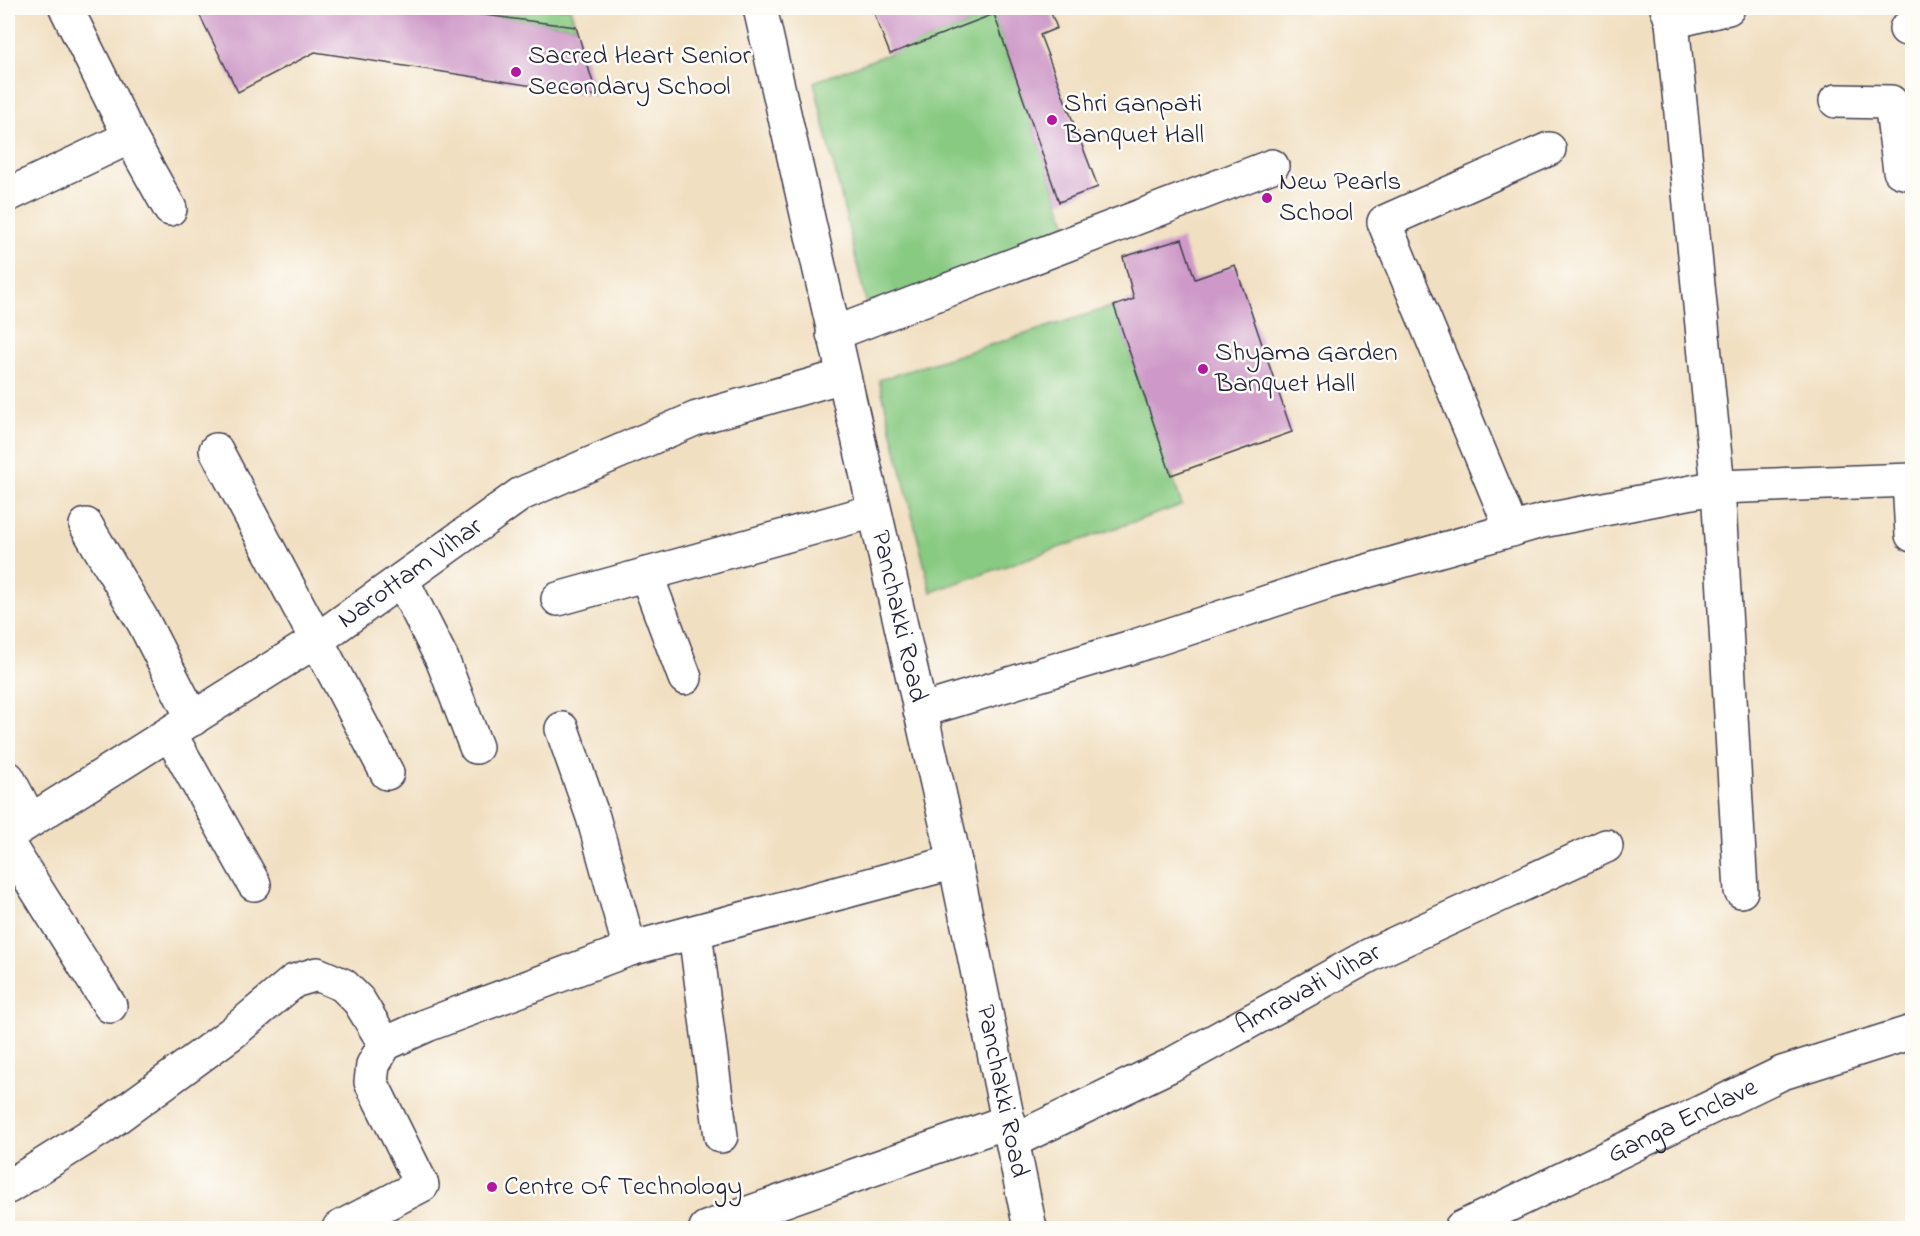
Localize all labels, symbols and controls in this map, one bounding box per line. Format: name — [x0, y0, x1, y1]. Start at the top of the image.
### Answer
place label: Sacred Heart Senior Secondary School — [528, 37, 751, 107]
marker: Sacred Heart Senior Secondary School — [509, 65, 523, 79]
place label: Shri Ganpati Banquet Hall — [1063, 85, 1204, 155]
marker: Shri Ganpati Banquet Hall — [1045, 113, 1059, 127]
place label: New Pearls School — [1279, 163, 1401, 233]
marker: New Pearls School — [1260, 191, 1274, 205]
place label: Shyama Garden Banquet Hall — [1214, 334, 1398, 404]
marker: Shyama Garden Banquet Hall — [1196, 362, 1210, 376]
street label: Narottam Vihar — [330, 507, 491, 639]
street label: Panchakki Road — [860, 527, 937, 706]
street label: Amravati Vihar — [1228, 933, 1388, 1045]
street label: Panchakki Road — [965, 1001, 1039, 1181]
street label: Ganga Enclave — [1601, 1068, 1765, 1174]
place label: Centre Of Technology — [504, 1168, 742, 1207]
marker: Centre Of Technology — [485, 1180, 499, 1194]

